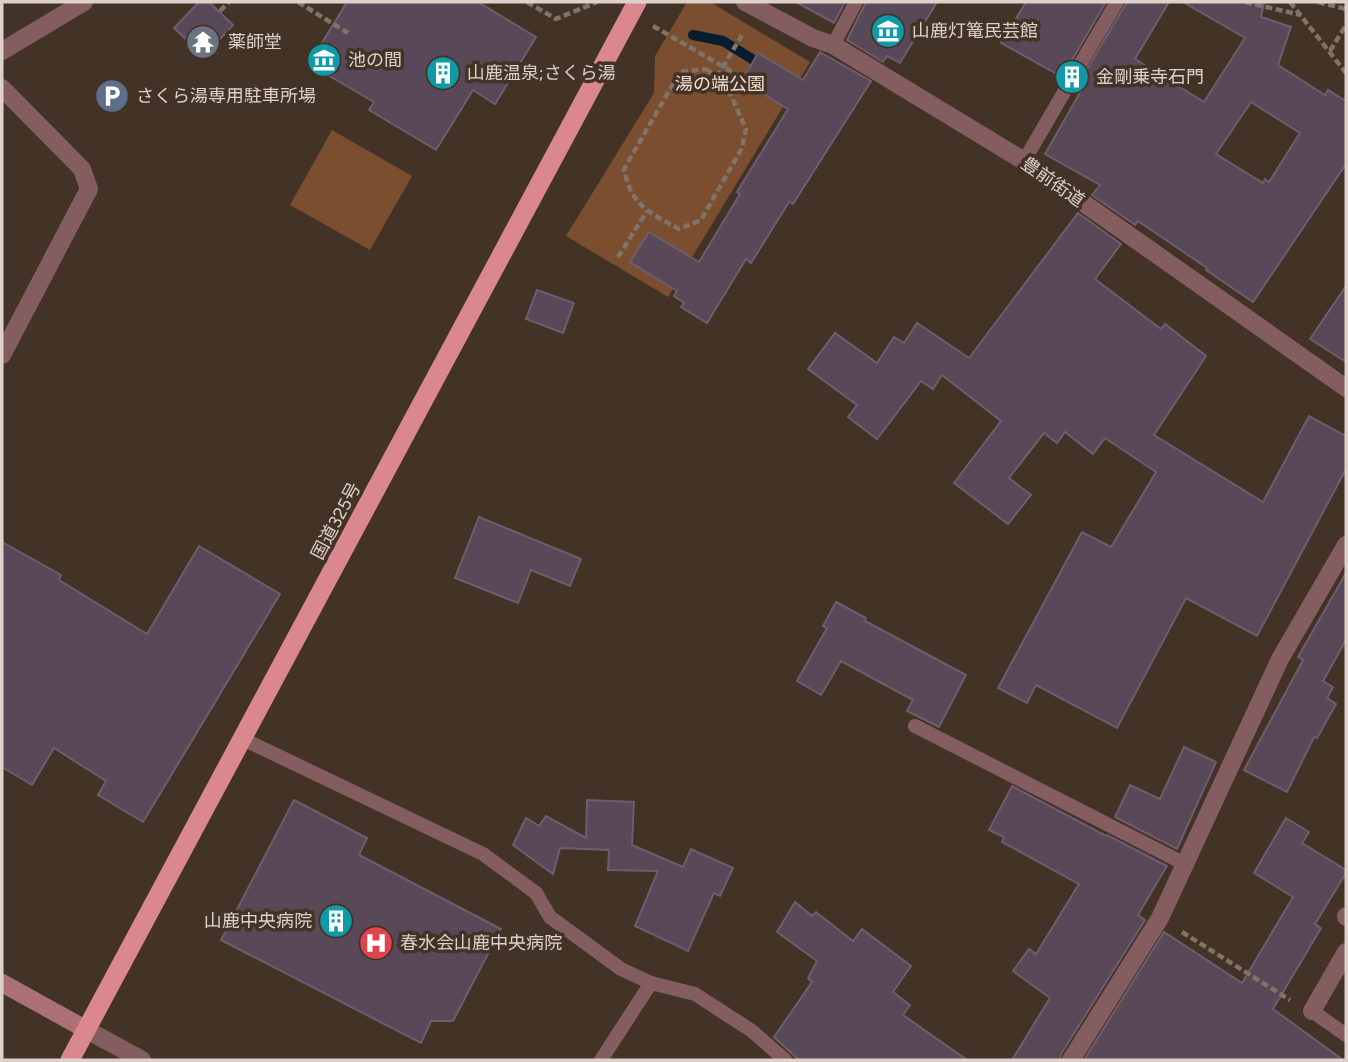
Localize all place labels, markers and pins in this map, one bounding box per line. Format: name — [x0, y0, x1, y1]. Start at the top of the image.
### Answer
museum icon: 山鹿灯篭民芸館 — [869, 12, 907, 50]
place label: 山鹿灯篭民芸館 — [912, 20, 1038, 42]
temple icon: 薬師堂 — [184, 23, 222, 61]
place label: 薬師堂 — [228, 31, 282, 53]
museum icon: 池の間 — [305, 41, 343, 79]
place label: 池の間 — [348, 49, 402, 71]
building icon: 山鹿温泉;さくら湯 — [424, 54, 462, 92]
building icon: 金剛乗寺石門 — [1053, 58, 1091, 96]
place label: 山鹿温泉;さくら湯 — [467, 62, 616, 84]
place label: 金剛乗寺石門 — [1096, 66, 1204, 88]
parking icon: さくら湯専用駐車所場 — [93, 77, 131, 115]
place label: さくら湯専用駐車所場 — [136, 85, 316, 107]
building icon: 山鹿中央病院 — [317, 902, 355, 940]
place label: 山鹿中央病院 — [204, 910, 312, 932]
hospital icon: 春水会山鹿中央病院 — [357, 924, 395, 962]
place label: 春水会山鹿中央病院 — [400, 932, 562, 954]

